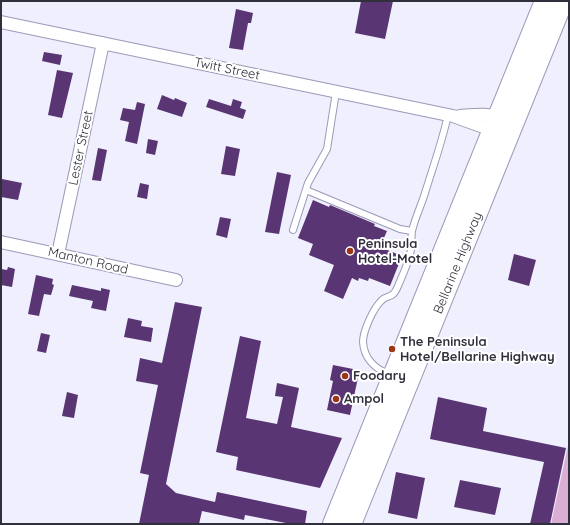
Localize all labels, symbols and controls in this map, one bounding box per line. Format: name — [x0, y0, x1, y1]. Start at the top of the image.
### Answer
street label: Twitt Street — [193, 54, 261, 84]
street label: Lester Street — [65, 109, 97, 187]
street label: Bellarine Highway — [430, 210, 486, 316]
place label: Peninsula Hotel-Motel — [358, 236, 432, 267]
street label: Manton Road — [46, 244, 130, 278]
marker: Peninsula Hotel-Motel — [345, 246, 355, 256]
place label: The Peninsula Hotel/Bellarine Highway — [400, 334, 555, 365]
marker: The Peninsula Hotel/Bellarine Highway — [387, 344, 397, 354]
place label: Foodary — [353, 368, 406, 384]
marker: Foodary — [340, 371, 350, 381]
place label: Ampol — [344, 391, 384, 407]
marker: Ampol — [331, 394, 341, 404]

